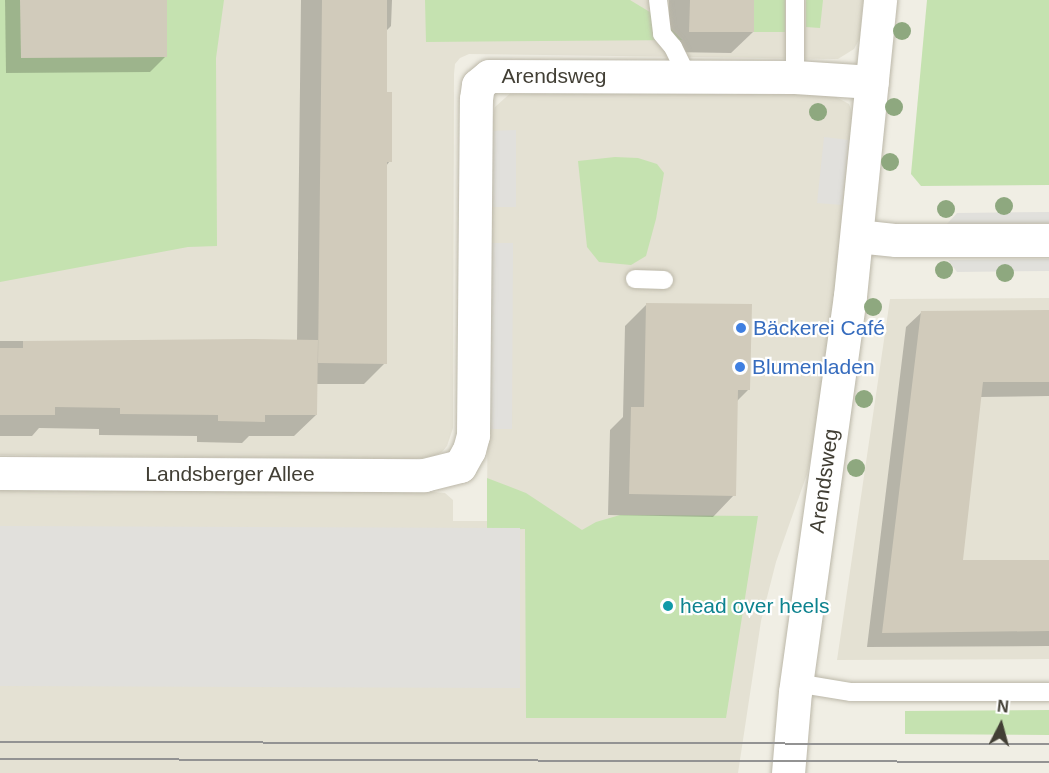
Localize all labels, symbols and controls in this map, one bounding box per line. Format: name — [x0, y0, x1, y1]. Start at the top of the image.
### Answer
street label: Arendsweg — [501, 63, 607, 89]
place label: Bäckerei Café — [753, 315, 885, 341]
marker: Bäckerei Café — [734, 321, 748, 335]
place label: Blumenladen — [752, 354, 875, 380]
marker: Blumenladen — [733, 360, 747, 374]
street label: Arendsweg — [804, 427, 844, 535]
street label: Landsberger Allee — [145, 461, 315, 487]
place label: head over heels — [680, 593, 829, 619]
marker: head over heels — [661, 599, 675, 613]
north arrow — [971, 695, 1031, 755]
text: N — [996, 698, 1010, 716]

